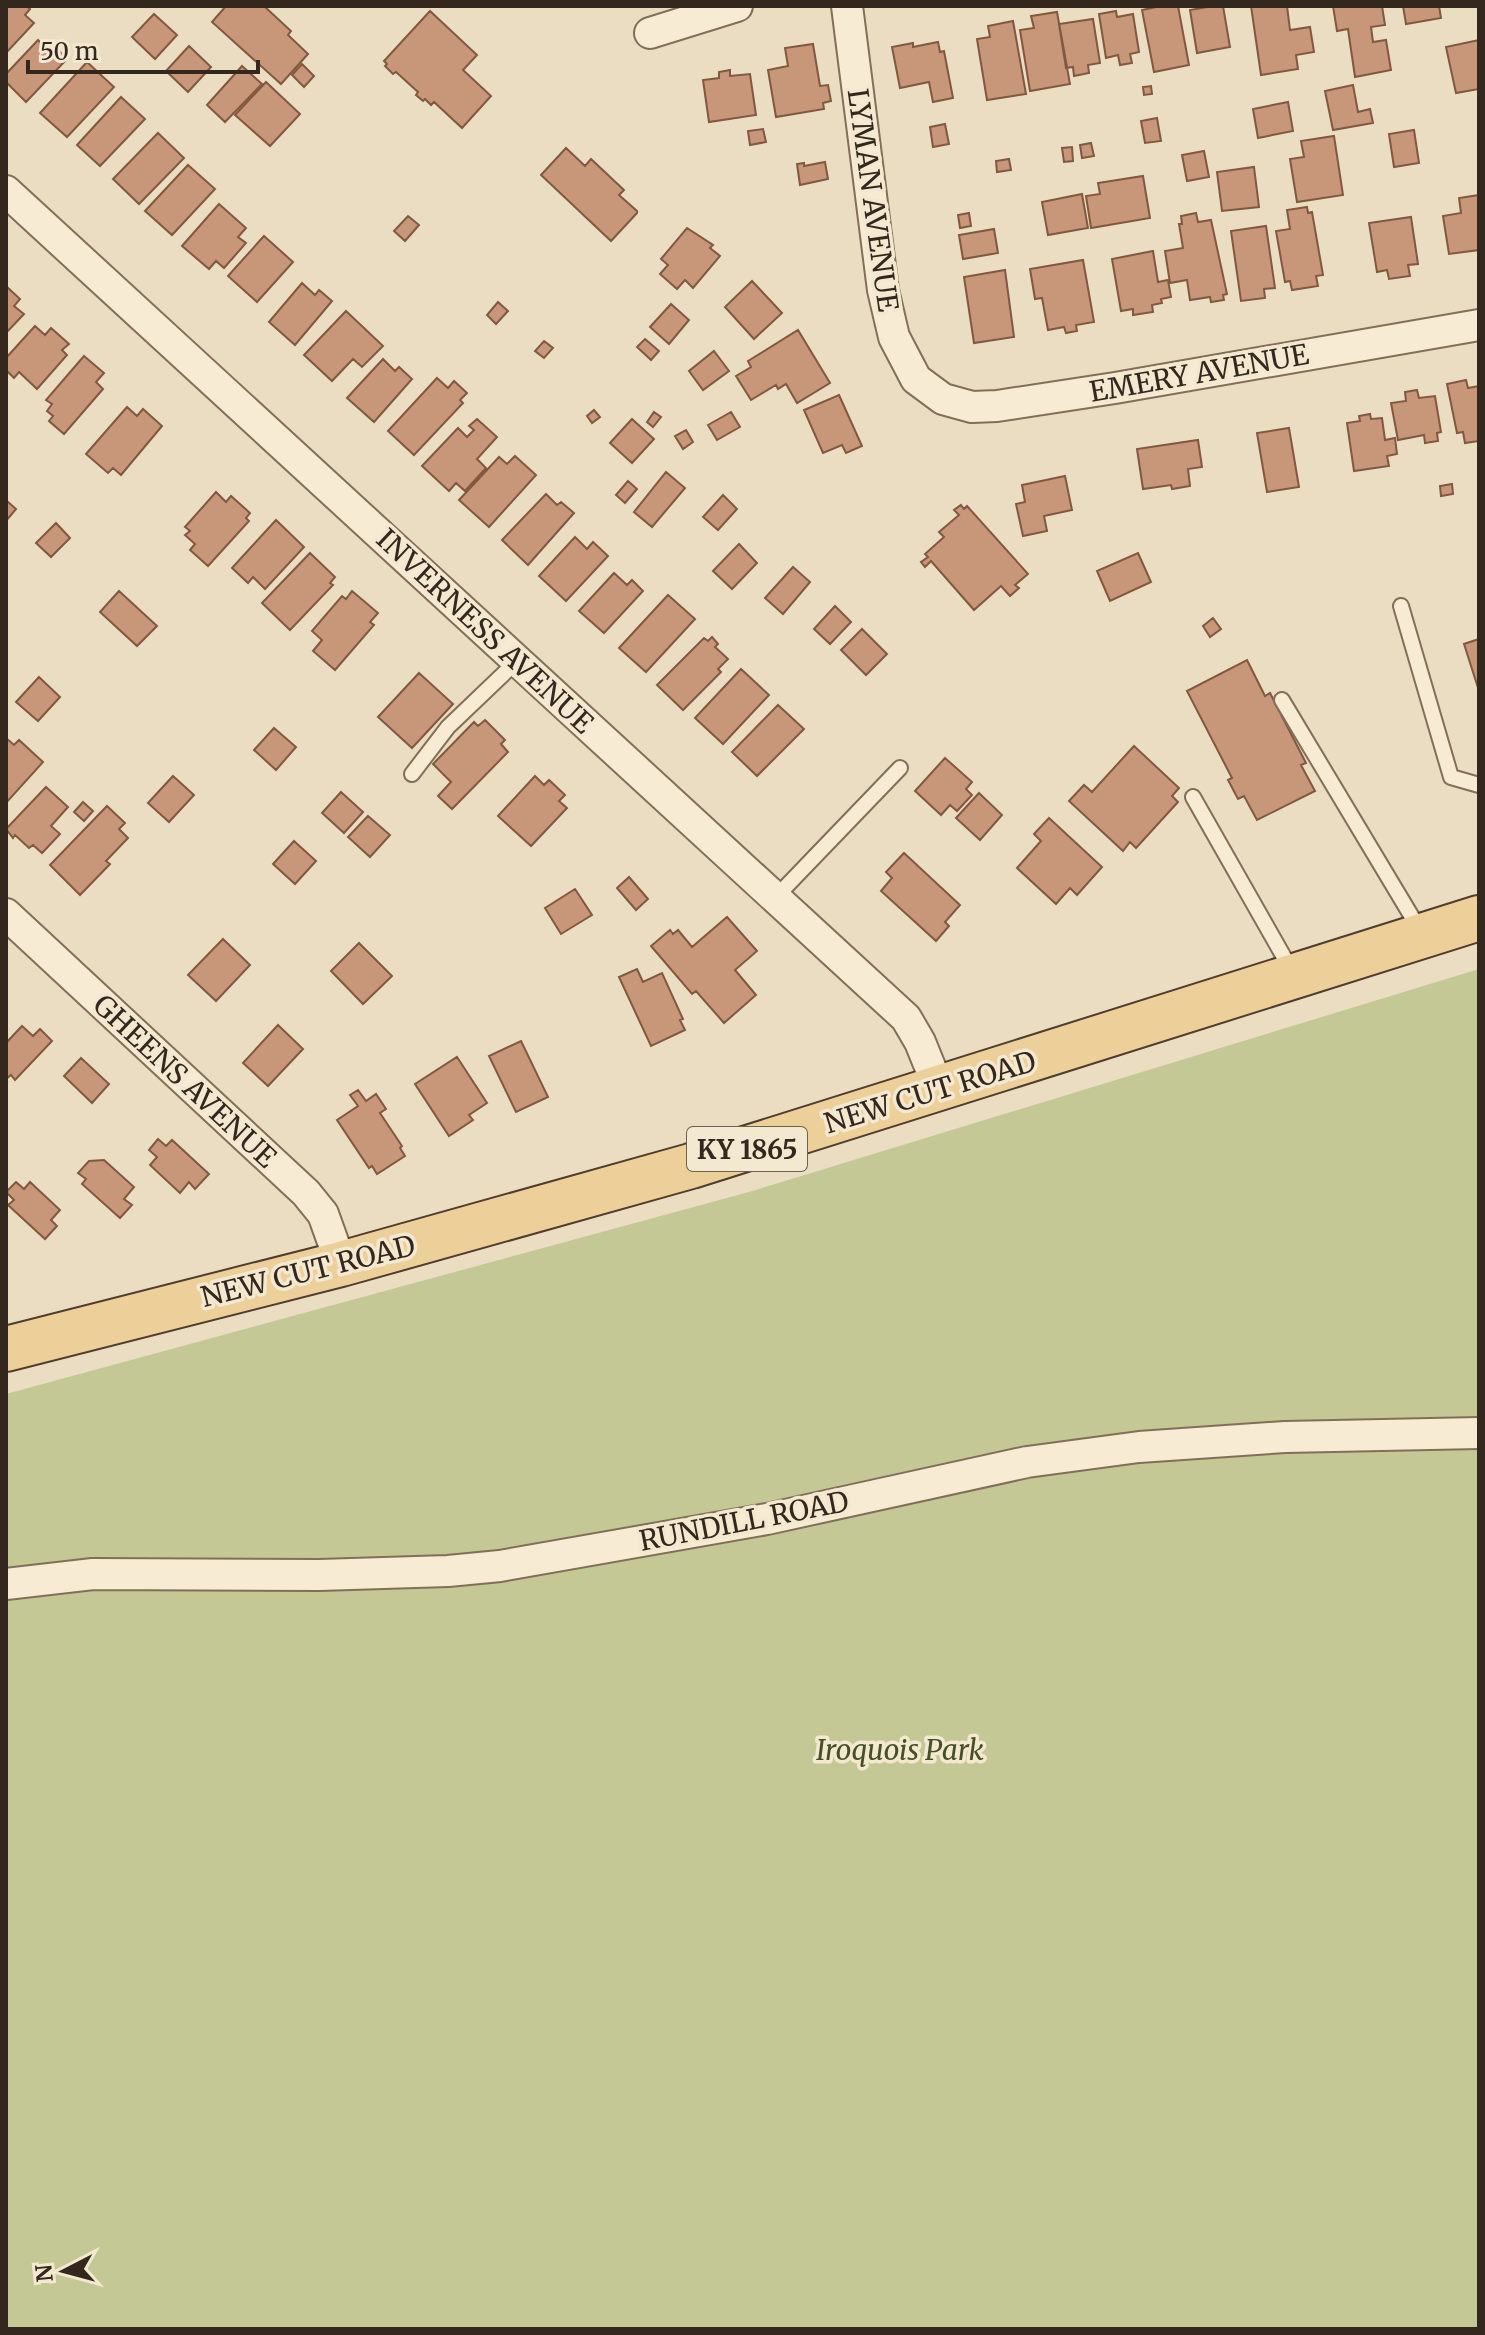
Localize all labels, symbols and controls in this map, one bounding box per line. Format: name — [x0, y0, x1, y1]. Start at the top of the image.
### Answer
scale bar — [28, 24, 258, 74]
text: 50 m — [40, 36, 99, 67]
street label: LYMAN AVENUE — [840, 86, 906, 314]
street label: EMERY AVENUE — [1087, 336, 1312, 410]
street label: INVERNESS AVENUE — [369, 521, 601, 741]
street label: GHEENS AVENUE — [86, 987, 284, 1175]
street label: NEW CUT ROAD — [820, 1043, 1040, 1141]
road number: KY 1865 — [687, 1127, 807, 1171]
street label: NEW CUT ROAD — [197, 1227, 419, 1315]
street label: RUNDILL ROAD — [636, 1483, 852, 1559]
park label: Iroquois Park — [816, 1732, 984, 1768]
north arrow — [24, 2231, 104, 2311]
text: N — [29, 2262, 59, 2283]

